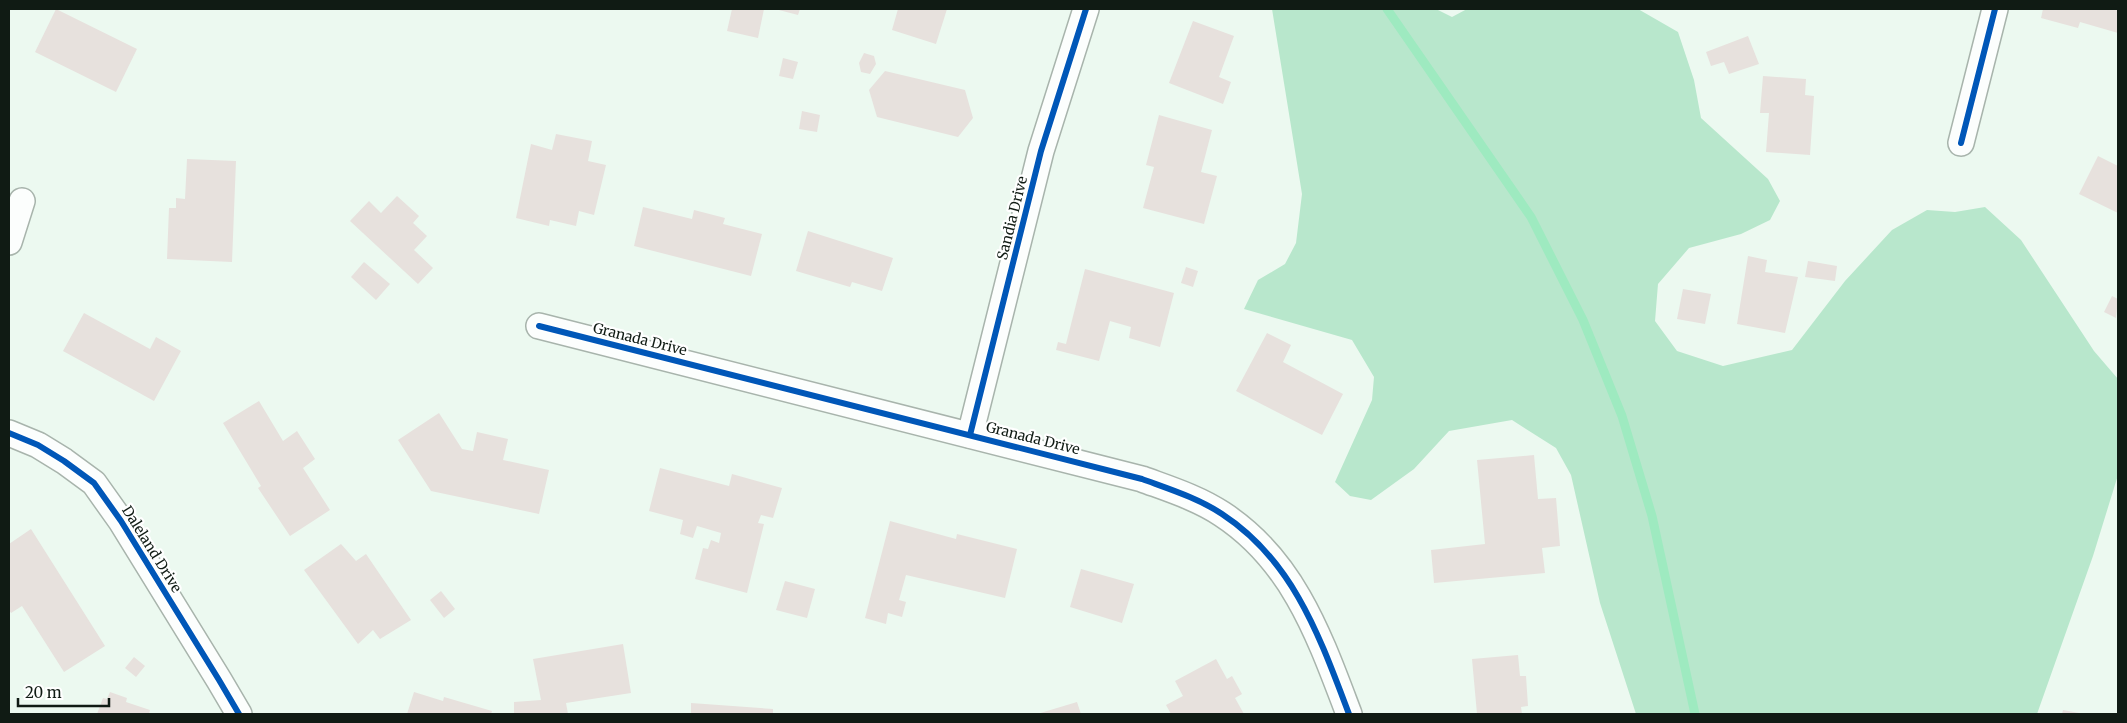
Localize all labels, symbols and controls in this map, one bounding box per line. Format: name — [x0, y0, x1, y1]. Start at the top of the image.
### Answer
street label: Sandia Drive — [993, 174, 1031, 262]
street label: Granada Drive — [591, 319, 689, 359]
street label: Granada Drive — [984, 418, 1082, 458]
street label: Daleland Drive — [118, 502, 186, 596]
scale bar — [18, 676, 109, 708]
text: 20 m — [25, 683, 62, 702]

